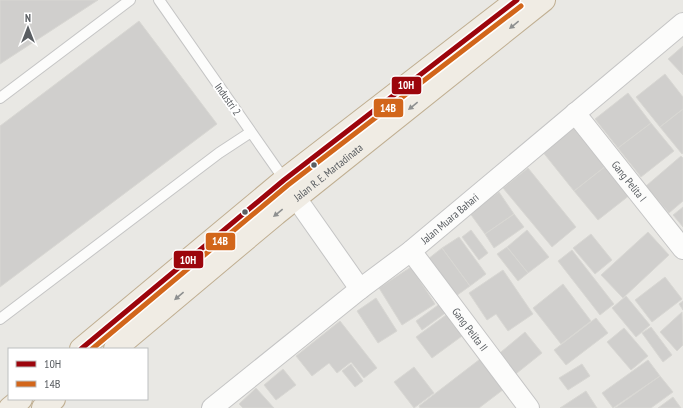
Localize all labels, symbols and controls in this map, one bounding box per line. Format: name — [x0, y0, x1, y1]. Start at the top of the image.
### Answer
north arrow — [8, 8, 48, 48]
text: N — [25, 11, 31, 25]
one-way arrow — [509, 20, 520, 29]
line badge: 10H — [391, 76, 422, 95]
text: 10H — [398, 78, 414, 92]
street label: Industri 2 — [212, 80, 244, 118]
line badge: 14B — [373, 98, 404, 118]
text: 14B — [380, 101, 397, 115]
one-way arrow — [407, 101, 418, 110]
street label: Jalan R. E. Martadinata — [290, 140, 366, 205]
street label: Gang Pelita I — [609, 158, 650, 204]
unlabelled marker — [309, 160, 319, 170]
street label: Jalan Muara Bahari — [417, 190, 482, 248]
unlabelled marker — [240, 207, 250, 217]
one-way arrow — [273, 208, 283, 217]
line badge: 14B — [205, 232, 236, 251]
text: 14B — [212, 234, 229, 248]
line badge: 10H — [173, 250, 204, 269]
text: 10H — [180, 253, 196, 267]
one-way arrow — [173, 292, 184, 301]
street label: Gang Pelita II — [449, 305, 491, 354]
legend — [8, 348, 148, 400]
text: 10H — [44, 356, 61, 371]
text: 14B — [44, 376, 61, 391]

